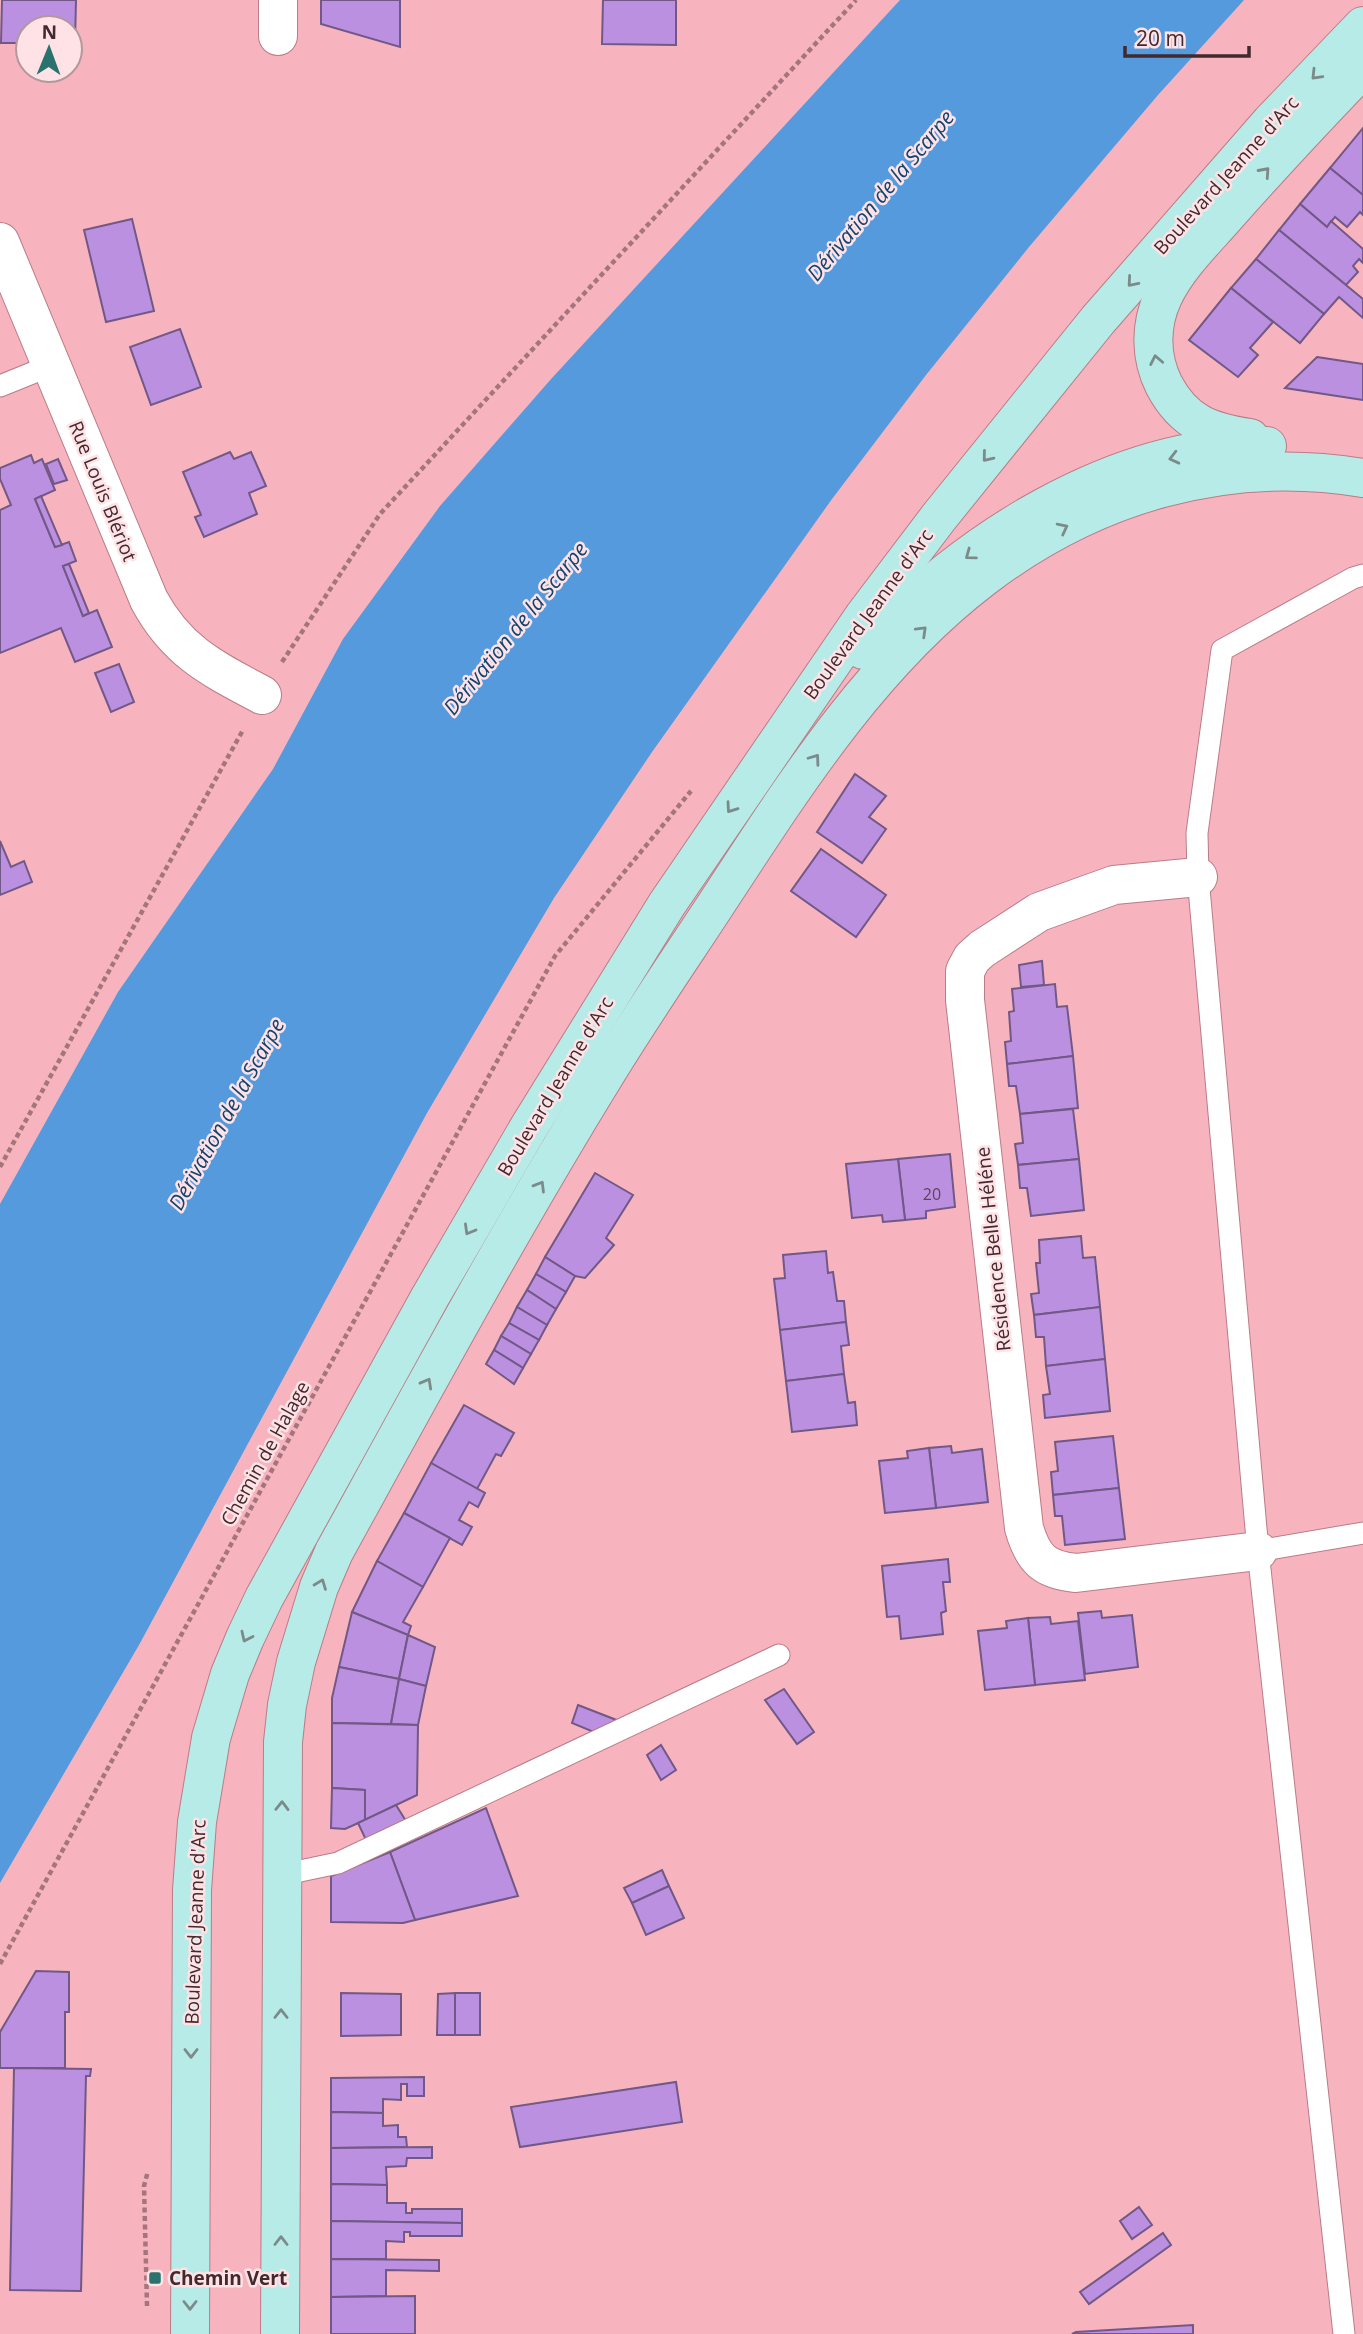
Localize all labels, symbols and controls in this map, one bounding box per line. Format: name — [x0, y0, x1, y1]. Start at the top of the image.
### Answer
north arrow — [14, 14, 84, 84]
scale bar — [1125, 14, 1249, 58]
text: N — [41, 19, 57, 45]
text: 20 m — [1136, 24, 1185, 52]
one-way arrow — [1311, 67, 1324, 80]
street label: Boulevard Jeanne d'Arc — [1148, 90, 1304, 260]
water label: Dérivation de la Scarpe — [800, 104, 960, 286]
one-way arrow — [1257, 167, 1269, 180]
one-way arrow — [1128, 273, 1140, 286]
one-way arrow — [1150, 354, 1165, 366]
street label: Rue Louis Blériot — [63, 417, 143, 565]
one-way arrow — [983, 449, 995, 462]
one-way arrow — [1168, 450, 1180, 464]
one-way arrow — [1056, 522, 1068, 536]
street label: Boulevard Jeanne d'Arc — [797, 523, 939, 705]
water label: Dérivation de la Scarpe — [437, 536, 593, 720]
one-way arrow — [965, 546, 978, 559]
one-way arrow — [914, 627, 927, 640]
one-way arrow — [806, 754, 819, 767]
one-way arrow — [727, 800, 739, 813]
street label: Boulevard Jeanne d'Arc — [491, 991, 619, 1181]
water label: Dérivation de la Scarpe — [162, 1013, 290, 1215]
street label: Résidence Belle Héléne — [969, 1145, 1017, 1353]
one-way arrow — [532, 1180, 545, 1193]
house number: 20 — [923, 1183, 941, 1205]
one-way arrow — [464, 1222, 477, 1235]
street label: Chemin de Halage — [215, 1376, 315, 1530]
one-way arrow — [419, 1378, 432, 1390]
one-way arrow — [312, 1579, 326, 1591]
one-way arrow — [240, 1630, 254, 1642]
one-way arrow — [275, 1801, 290, 1812]
street label: Boulevard Jeanne d'Arc — [178, 1819, 212, 2025]
one-way arrow — [273, 2008, 289, 2019]
one-way arrow — [183, 2048, 199, 2059]
one-way arrow — [273, 2236, 289, 2246]
place label: Chemin Vert — [169, 2265, 287, 2291]
marker: Chemin Vert — [147, 2270, 163, 2286]
one-way arrow — [182, 2300, 198, 2311]

